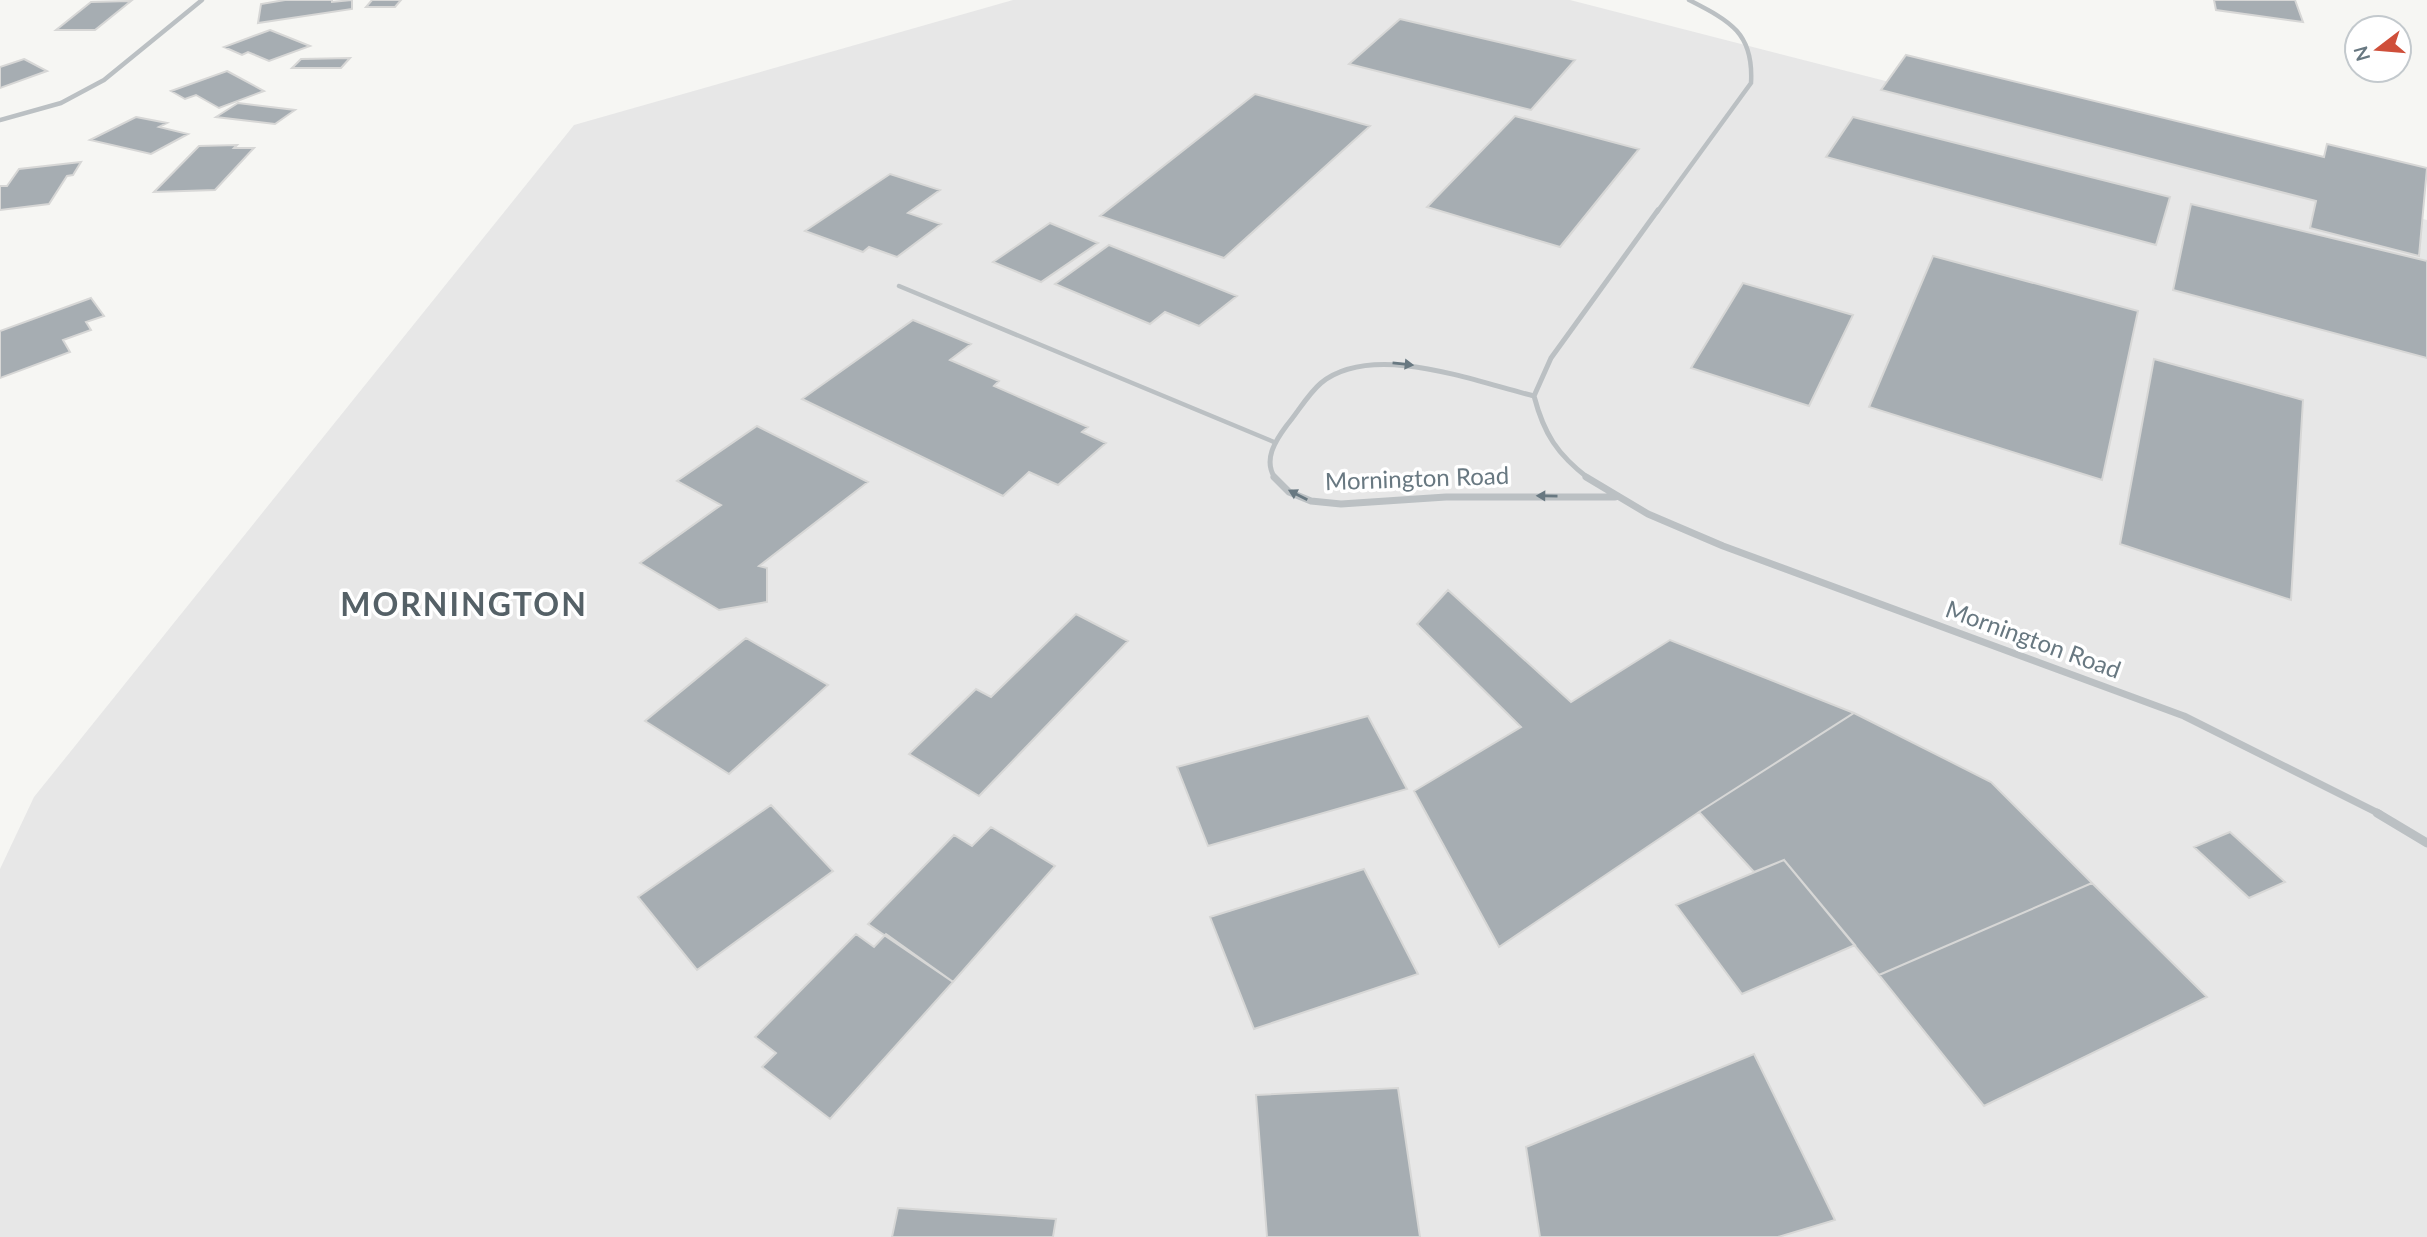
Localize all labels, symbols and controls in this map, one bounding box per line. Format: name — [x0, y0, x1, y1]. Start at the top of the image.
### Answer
north arrow — [2343, 14, 2413, 84]
text: N — [2348, 44, 2374, 64]
one-way arrow — [1392, 359, 1414, 370]
street label: Mornington Road — [1324, 460, 1509, 495]
one-way arrow — [1287, 489, 1307, 501]
one-way arrow — [1536, 490, 1558, 502]
district label: MORNINGTON — [340, 584, 588, 623]
street label: Mornington Road — [1942, 593, 2125, 684]

